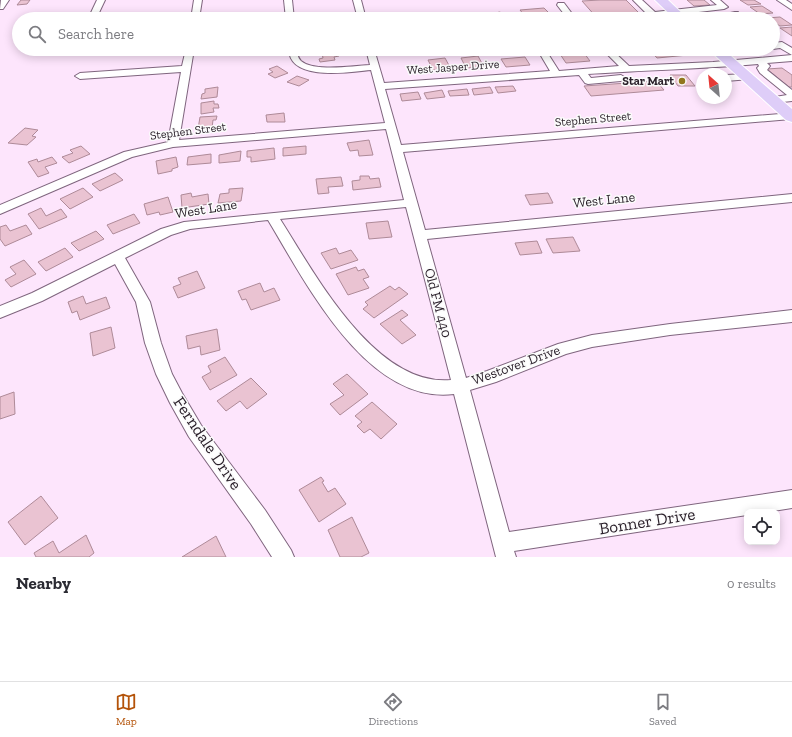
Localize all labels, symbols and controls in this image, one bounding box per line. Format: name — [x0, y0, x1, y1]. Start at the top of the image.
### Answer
search box — [12, 12, 780, 56]
icon: search — [26, 23, 48, 45]
text: Search here — [58, 25, 134, 43]
street label: West Jasper Drive — [406, 57, 500, 77]
north arrow — [696, 68, 732, 104]
place label: Star Mart — [622, 74, 674, 88]
marker: Star Mart — [677, 76, 687, 86]
street label: Stephen Street — [554, 109, 632, 129]
street label: Stephen Street — [149, 119, 227, 143]
street label: West Lane — [572, 188, 636, 212]
street label: West Lane — [174, 196, 239, 222]
street label: Old FM 440 — [421, 266, 455, 340]
street label: Westover Drive — [470, 341, 563, 389]
street label: Ferndale Drive — [170, 393, 246, 493]
street label: Bonner Drive — [597, 504, 697, 538]
map controls — [744, 509, 780, 545]
button: locate — [744, 509, 780, 545]
text: Nearby — [16, 573, 71, 593]
text: 0 results — [727, 576, 776, 591]
tab: Map — [115, 691, 137, 728]
tab: Directions — [368, 691, 418, 728]
tab: Saved — [649, 691, 677, 728]

